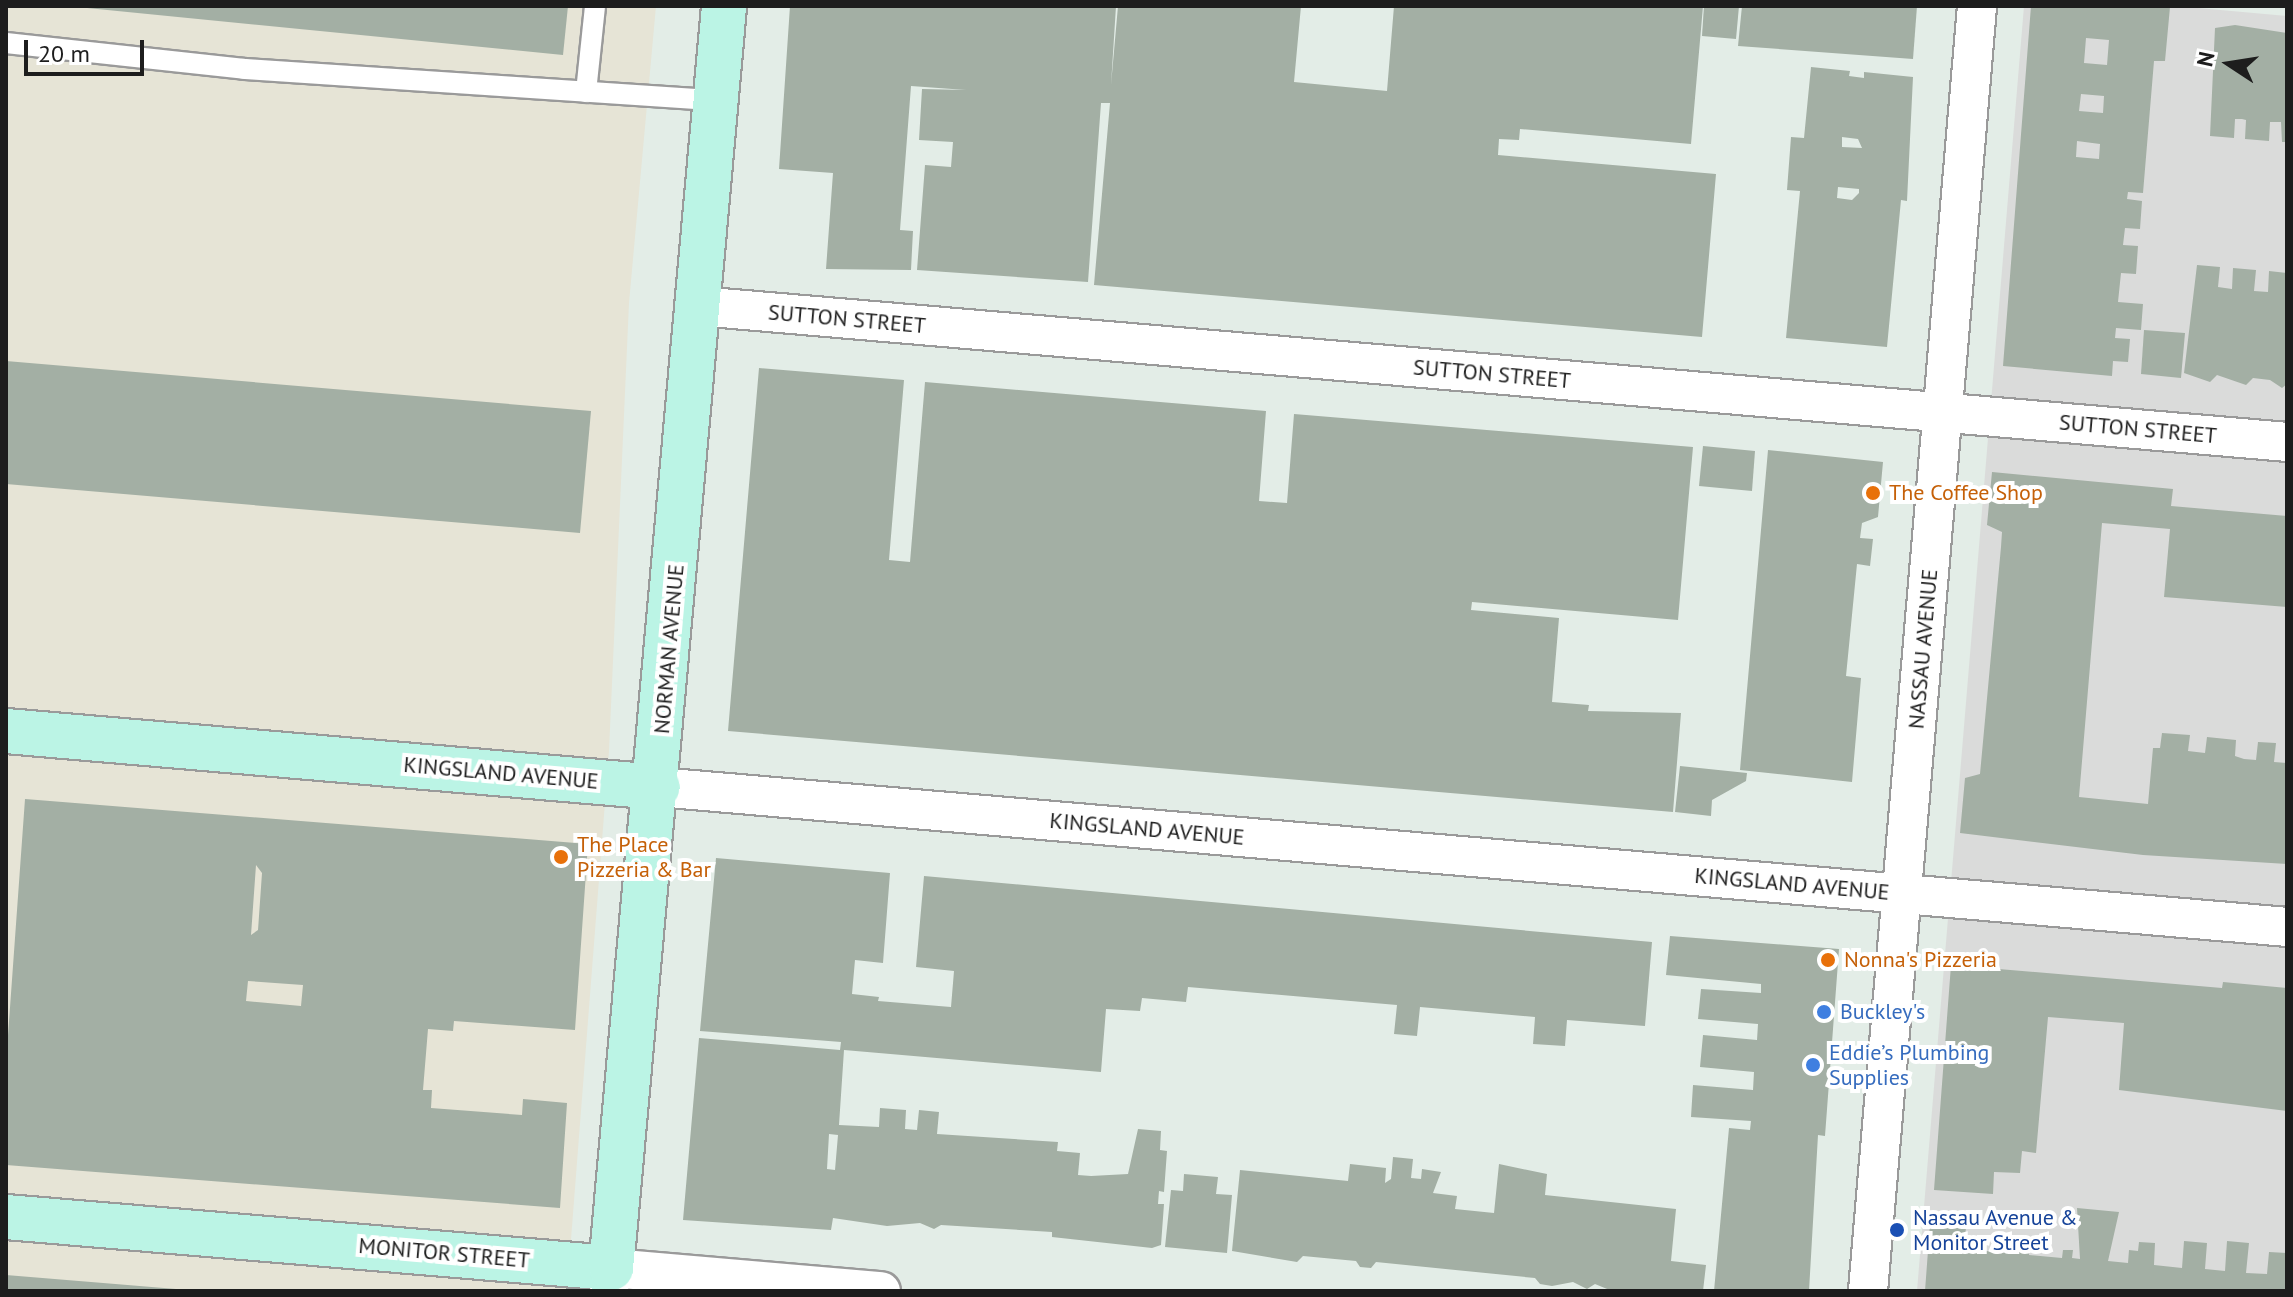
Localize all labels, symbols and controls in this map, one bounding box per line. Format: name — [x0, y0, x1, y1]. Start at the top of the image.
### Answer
scale bar — [28, 24, 148, 74]
north arrow — [2189, 24, 2269, 104]
text: 20 m — [38, 38, 90, 69]
text: N — [2190, 49, 2221, 69]
street label: SUTTON STREET — [767, 299, 927, 339]
street label: SUTTON STREET — [1412, 354, 1572, 394]
street label: SUTTON STREET — [2058, 409, 2218, 449]
place label: The Coffee Shop — [1889, 480, 2043, 506]
marker: The Coffee Shop — [1864, 484, 1882, 502]
street label: NORMAN AVENUE — [648, 563, 690, 735]
street label: NASSAU AVENUE — [1903, 568, 1943, 730]
street label: KINGSLAND AVENUE — [402, 751, 600, 795]
street label: KINGSLAND AVENUE — [1048, 807, 1246, 851]
place label: The Place Pizzeria & Bar — [577, 831, 711, 882]
marker: The Place Pizzeria & Bar — [552, 848, 570, 866]
street label: KINGSLAND AVENUE — [1693, 862, 1891, 906]
place label: Nonna's Pizzeria — [1844, 947, 1997, 973]
marker: Nonna's Pizzeria — [1819, 951, 1837, 969]
place label: Buckley's — [1840, 999, 1925, 1025]
marker: Buckley's — [1815, 1003, 1833, 1021]
place label: Eddie’s Plumbing Supplies — [1829, 1039, 1989, 1090]
marker: Eddie’s Plumbing Supplies — [1804, 1056, 1822, 1074]
place label: Nassau Avenue & Monitor Street — [1913, 1204, 2078, 1256]
marker: Nassau Avenue & Monitor Street — [1888, 1221, 1906, 1239]
street label: MONITOR STREET — [357, 1232, 531, 1274]

